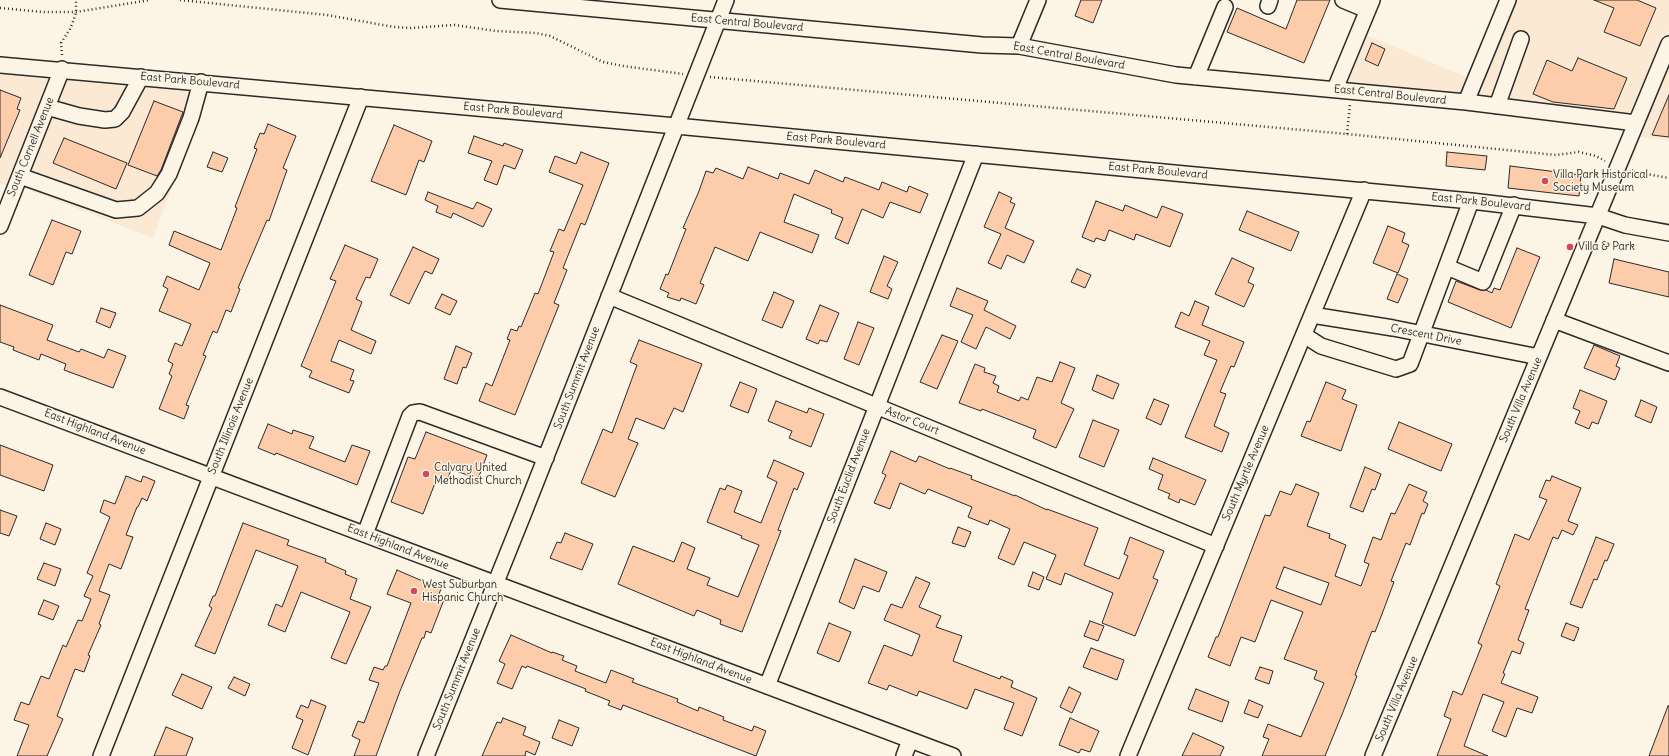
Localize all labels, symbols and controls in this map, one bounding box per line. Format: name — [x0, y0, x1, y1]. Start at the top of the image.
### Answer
street label: East Central Boulevard — [690, 11, 804, 35]
street label: East Central Boulevard — [1012, 40, 1126, 72]
street label: East Park Boulevard — [140, 70, 240, 92]
street label: East Central Boulevard — [1333, 83, 1447, 107]
street label: South Cornell Avenue — [5, 95, 57, 199]
street label: East Park Boulevard — [463, 100, 563, 122]
street label: East Park Boulevard — [786, 130, 886, 152]
street label: East Park Boulevard — [1108, 160, 1208, 182]
place label: Villa Park Historical Society Museum — [1553, 168, 1648, 194]
marker: Villa Park Historical Society Museum — [1540, 176, 1550, 186]
street label: East Park Boulevard — [1431, 190, 1531, 214]
place label: Villa & Park — [1578, 240, 1635, 254]
marker: Villa & Park — [1565, 242, 1575, 252]
street label: Crescent Drive — [1389, 322, 1463, 348]
street label: South Summit Avenue — [551, 325, 603, 431]
street label: South Villa Avenue — [1497, 355, 1545, 445]
street label: South Illinois Avenue — [206, 376, 256, 476]
street label: Astor Court — [883, 404, 941, 438]
street label: East Highland Avenue — [42, 407, 148, 457]
street label: South Myrtle Avenue — [1220, 423, 1272, 523]
street label: South Euclid Avenue — [825, 427, 873, 525]
place label: Calvary United Methodist Church — [434, 461, 522, 487]
marker: Calvary United Methodist Church — [421, 469, 431, 479]
street label: East Highland Avenue — [345, 522, 451, 572]
place label: West Suburban Hispanic Church — [422, 578, 503, 604]
marker: West Suburban Hispanic Church — [409, 586, 419, 596]
street label: South Summit Avenue — [430, 626, 484, 732]
street label: East Highland Avenue — [648, 636, 754, 686]
street label: South Villa Avenue — [1373, 654, 1421, 744]

